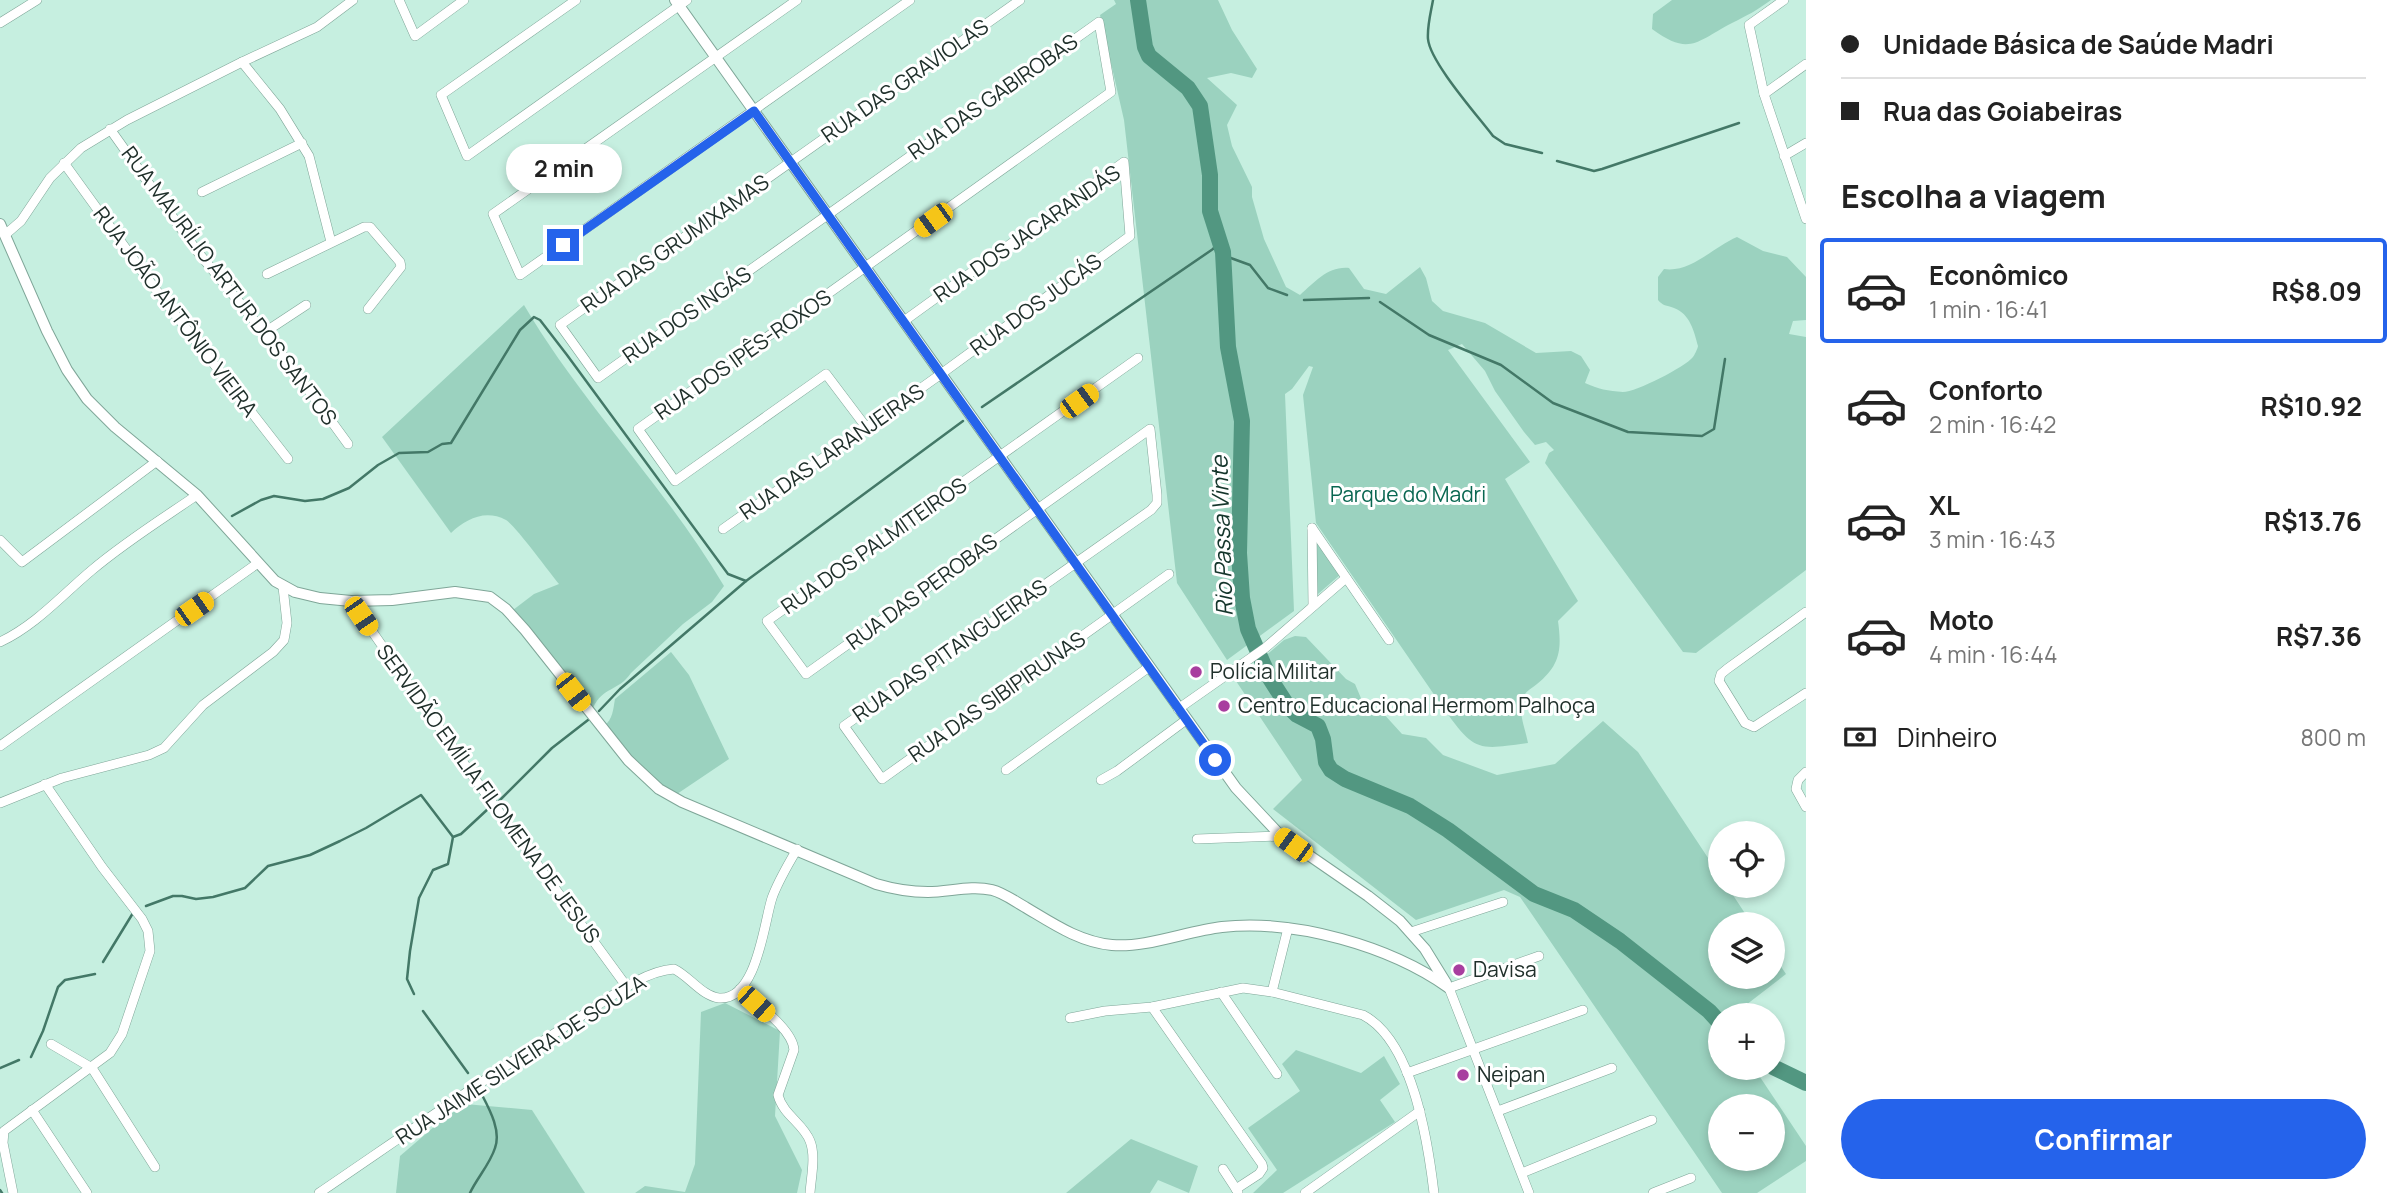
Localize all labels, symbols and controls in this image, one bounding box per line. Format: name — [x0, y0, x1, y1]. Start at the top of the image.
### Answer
street label: RUA DAS GRAVIOLAS — [815, 12, 993, 148]
text: Unidade Básica de Saúde Madri — [1883, 26, 2274, 62]
street label: RUA DAS GABIROBAS — [902, 27, 1083, 165]
text: Rua das Goiabeiras — [1883, 93, 2122, 129]
street label: RUA MAURÍLIO ARTUR DOS SANTOS — [116, 140, 344, 431]
callout: 2 min — [505, 144, 621, 192]
text: 2 min — [534, 152, 594, 184]
street label: RUA DOS JACARANDÁS — [928, 158, 1125, 308]
street label: RUA DAS GRUMIXAMAS — [575, 168, 774, 319]
text: Escolha a viagem — [1841, 174, 2106, 218]
car — [910, 199, 957, 241]
street label: RUA JOÃO ANTÔNIO VIEIRA — [87, 200, 264, 422]
route end — [547, 229, 579, 261]
street label: RUA DOS JUCÁS — [964, 247, 1107, 361]
text: Econômico — [1929, 257, 2068, 293]
street label: RUA DOS INGÁS — [617, 259, 756, 369]
icon: car — [1845, 259, 1908, 322]
text: R$8.09 — [2271, 273, 2362, 309]
street label: RUA DOS IPÊS-ROXOS — [649, 283, 836, 426]
text: 1 min · 16:41 — [1929, 293, 2048, 325]
text: Conforto — [1929, 372, 2043, 408]
icon: car — [1845, 374, 1908, 437]
street label: RUA DAS LARANJEIRAS — [734, 377, 929, 526]
car — [1056, 380, 1103, 422]
text: R$10.92 — [2260, 388, 2362, 424]
text: 2 min · 16:42 — [1929, 408, 2056, 440]
water label: Rio Passa Vinte — [1202, 454, 1240, 617]
street label: RUA DOS PALMITEIROS — [775, 471, 972, 620]
park label: Parque do Madri — [1330, 480, 1486, 508]
text: XL — [1929, 487, 1960, 523]
icon: car — [1845, 489, 1908, 552]
text: R$13.76 — [2264, 503, 2362, 539]
text: 3 min · 16:43 — [1929, 523, 2056, 555]
street label: RUA DAS PEROBAS — [840, 527, 1003, 656]
street label: RUA DAS PITANGUEIRAS — [847, 572, 1052, 728]
car — [171, 588, 218, 630]
car — [341, 593, 382, 639]
text: Moto — [1929, 602, 1994, 638]
icon: car — [1845, 604, 1908, 667]
text: R$7.36 — [2276, 618, 2362, 654]
street label: RUA DAS SIBIPIRUNAS — [902, 624, 1090, 768]
street label: SERVIDÃO EMÍLIA FILOMENA DE JESUS — [371, 638, 607, 949]
text: 4 min · 16:44 — [1929, 638, 2058, 670]
place label: Polícia Militar — [1210, 657, 1337, 685]
marker: Polícia Militar — [1188, 664, 1204, 680]
car — [552, 669, 595, 715]
place label: Centro Educacional Hermom Palhoça — [1238, 691, 1595, 719]
marker: Centro Educacional Hermom Palhoça — [1216, 698, 1232, 714]
icon: cash — [1841, 718, 1879, 756]
text: Dinheiro — [1897, 719, 1997, 755]
text: 800 m — [2300, 721, 2366, 753]
route start — [1199, 744, 1231, 776]
map controls — [1708, 821, 1785, 1171]
button: locate — [1708, 821, 1785, 898]
car — [1270, 824, 1317, 866]
button: layers — [1708, 912, 1785, 989]
place label: Davisa — [1473, 955, 1537, 983]
marker: Davisa — [1451, 962, 1467, 978]
street label: RUA JAIME SILVEIRA DE SOUZA — [390, 968, 651, 1151]
car — [734, 982, 779, 1026]
button: + — [1708, 1003, 1785, 1080]
place label: Neipan — [1477, 1060, 1545, 1088]
marker: Neipan — [1455, 1067, 1471, 1083]
button: − — [1708, 1094, 1785, 1171]
button: Confirmar — [1841, 1099, 2366, 1179]

